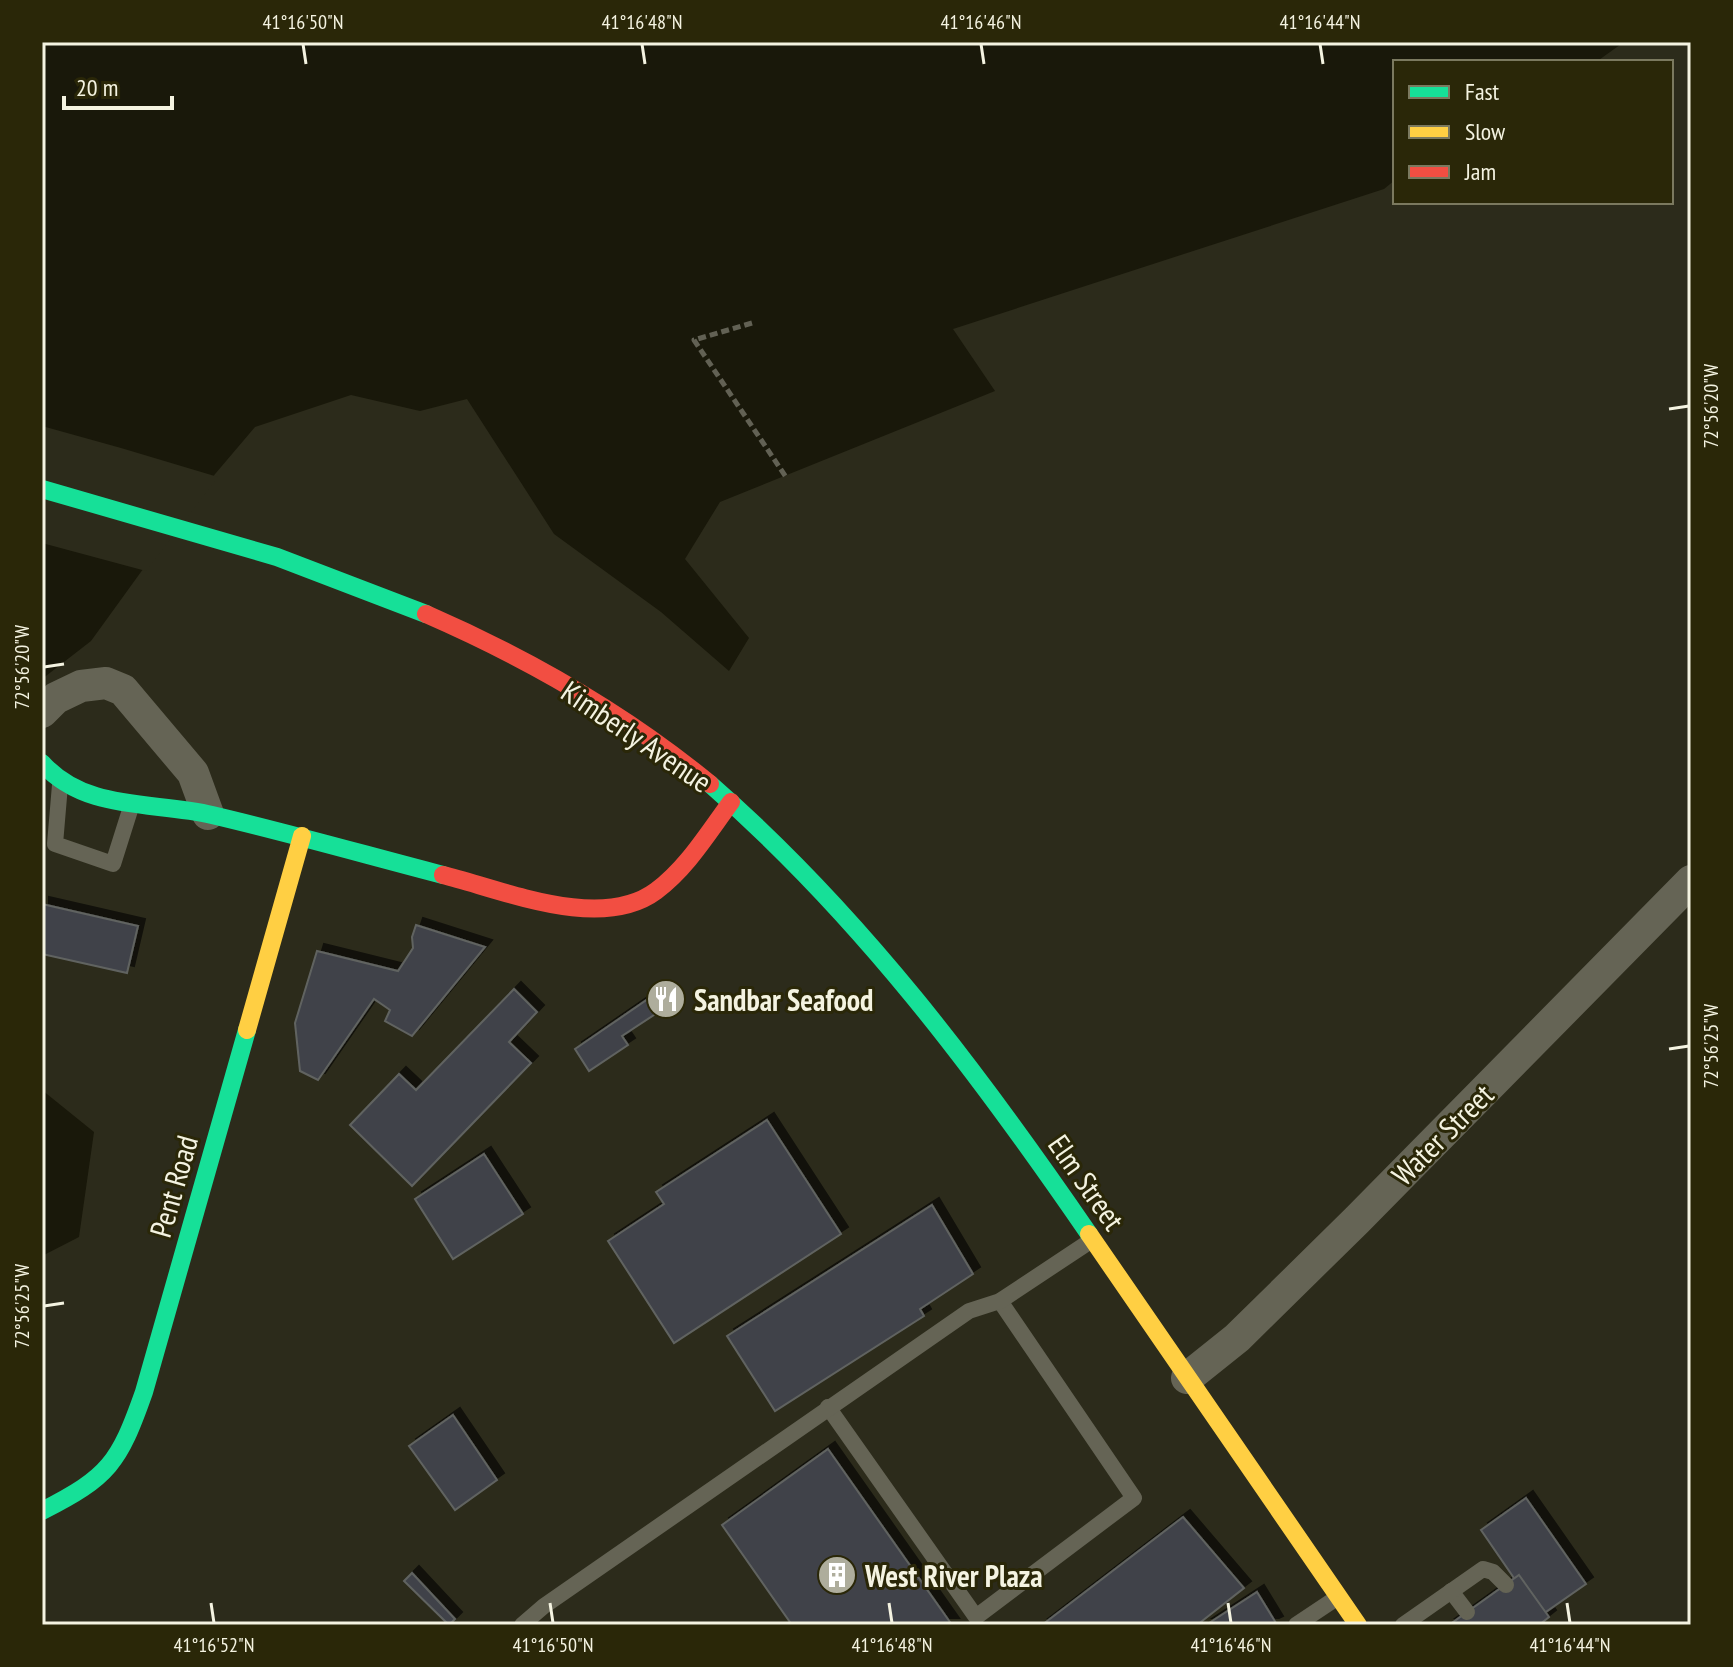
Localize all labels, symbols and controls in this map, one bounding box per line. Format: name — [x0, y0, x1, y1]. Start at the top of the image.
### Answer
text: 41°16'50"N — [263, 9, 343, 35]
text: 41°16'48"N — [602, 9, 682, 35]
text: 41°16'46"N — [941, 9, 1021, 35]
text: 41°16'44"N — [1280, 9, 1360, 35]
scale bar — [64, 60, 172, 110]
legend — [1393, 60, 1673, 204]
text: 20 m — [76, 72, 118, 103]
text: Fast — [1465, 76, 1500, 107]
text: Slow — [1465, 116, 1506, 147]
text: Jam — [1464, 156, 1496, 187]
text: 72°56'20"W — [1698, 363, 1724, 448]
text: 72°56'20"W — [9, 624, 35, 709]
street label: Kimberly Avenue — [554, 671, 720, 801]
restaurant icon: Sandbar Seafood — [645, 978, 687, 1020]
place label: Sandbar Seafood — [694, 980, 873, 1019]
text: 72°56'25"W — [1698, 1003, 1724, 1088]
street label: Water Street — [1383, 1074, 1502, 1193]
street label: Elm Street — [1040, 1127, 1134, 1238]
street label: Pent Road — [140, 1131, 206, 1241]
text: 72°56'25"W — [9, 1263, 35, 1348]
building icon: West River Plaza — [816, 1554, 858, 1596]
place label: West River Plaza — [864, 1556, 1043, 1595]
text: 41°16'52"N — [174, 1632, 254, 1658]
text: 41°16'50"N — [513, 1632, 593, 1658]
text: 41°16'48"N — [852, 1632, 932, 1658]
text: 41°16'46"N — [1191, 1632, 1271, 1658]
text: 41°16'44"N — [1530, 1632, 1610, 1658]

